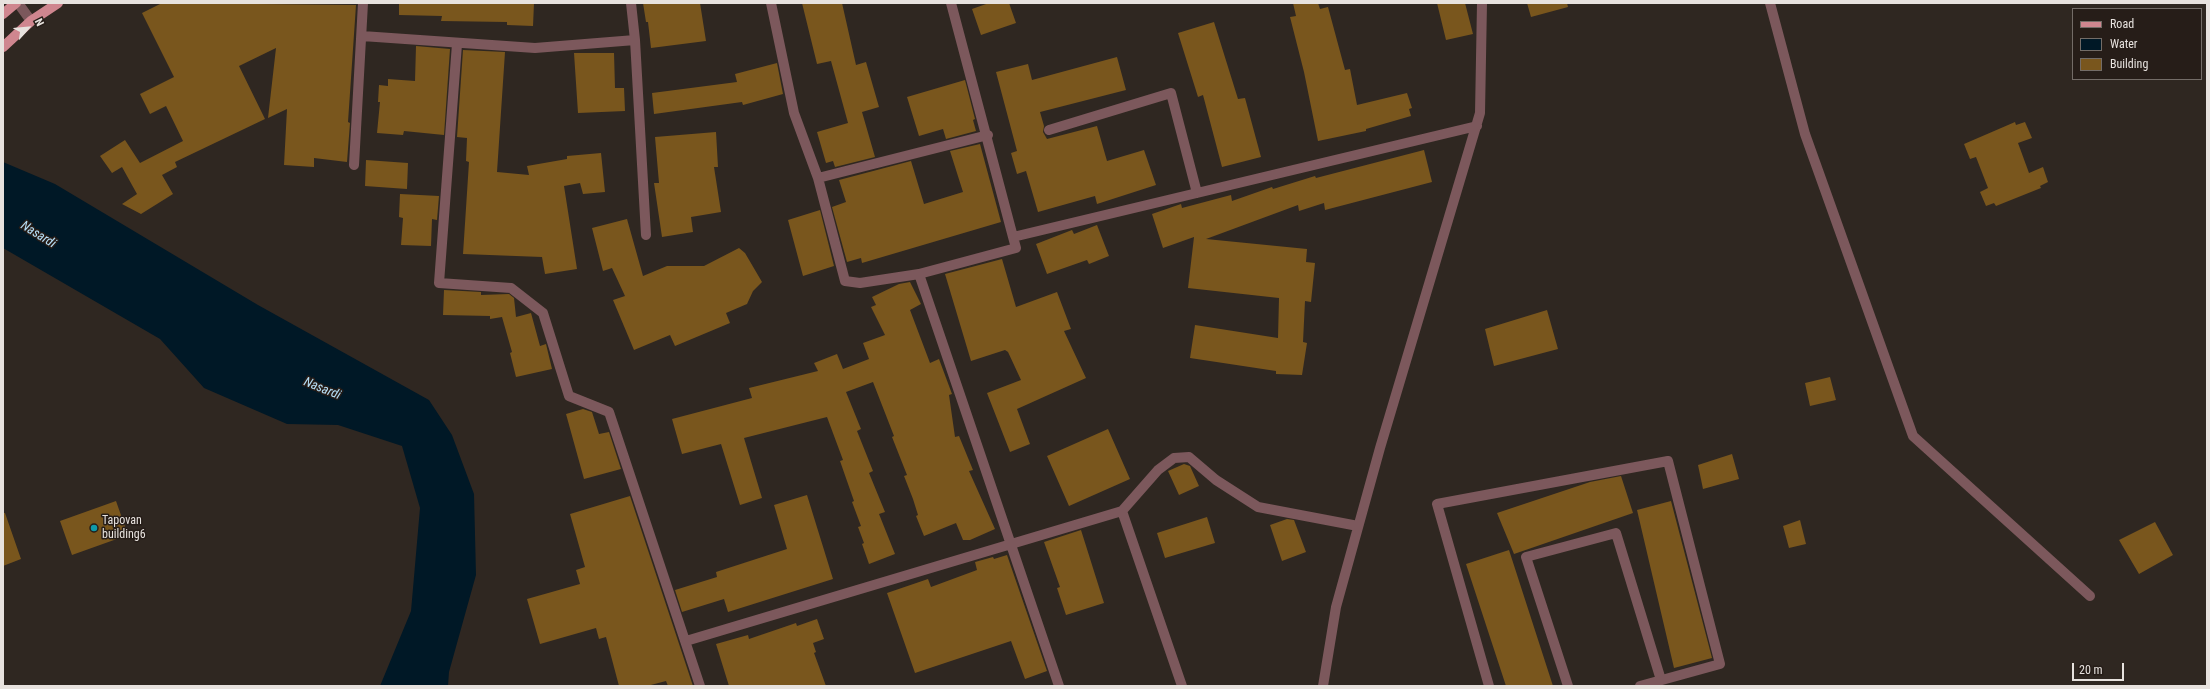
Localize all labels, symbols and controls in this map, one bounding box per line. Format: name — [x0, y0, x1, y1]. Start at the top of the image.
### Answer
north arrow — [8, 8, 48, 48]
legend — [2072, 8, 2202, 80]
text: N — [32, 16, 46, 28]
text: Road — [2110, 17, 2134, 31]
text: Water — [2110, 37, 2138, 51]
text: Building — [2110, 57, 2148, 71]
water label: Nasardi — [18, 218, 58, 252]
water label: Nasardi — [301, 375, 343, 403]
place label: Tapovan building6 — [102, 514, 146, 542]
marker: Tapovan building6 — [89, 523, 99, 533]
scale bar — [2074, 655, 2126, 681]
text: 20 m — [2079, 663, 2103, 677]

